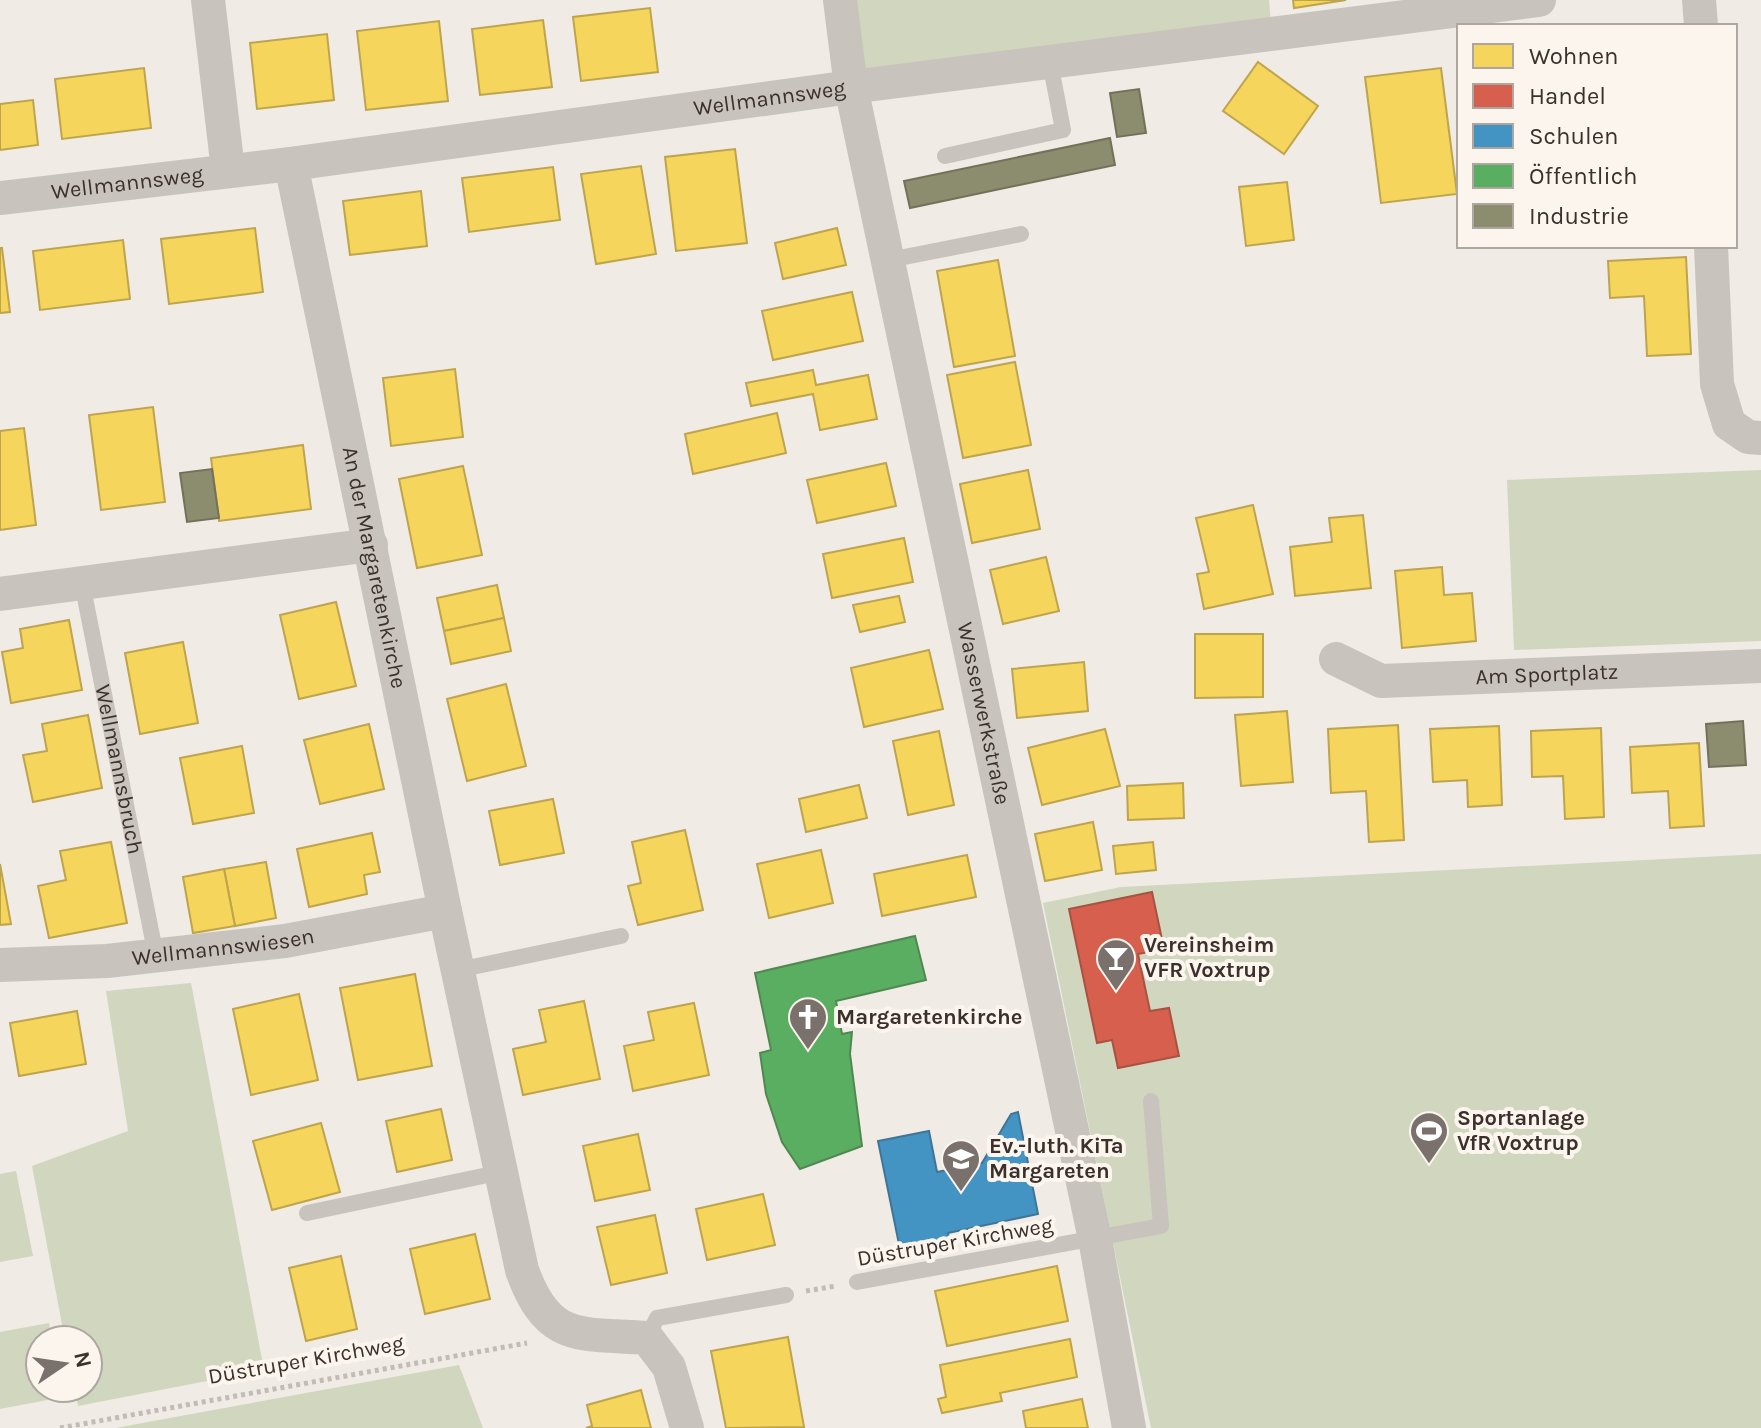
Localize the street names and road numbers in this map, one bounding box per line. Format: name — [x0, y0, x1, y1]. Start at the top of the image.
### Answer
street label: Wellmannsweg — [692, 75, 848, 122]
street label: Wellmannsweg — [50, 161, 205, 205]
street label: An der Margaretenkirche — [337, 444, 412, 691]
street label: Wasserwerkstraße — [952, 620, 1016, 807]
street label: Am Sportplatz — [1475, 659, 1619, 690]
street label: Wellmannsbruch — [89, 682, 149, 856]
street label: Wellmannswiesen — [131, 923, 316, 971]
street label: Düstruper Kirchweg — [855, 1212, 1056, 1272]
street label: Düstruper Kirchweg — [206, 1330, 407, 1390]

